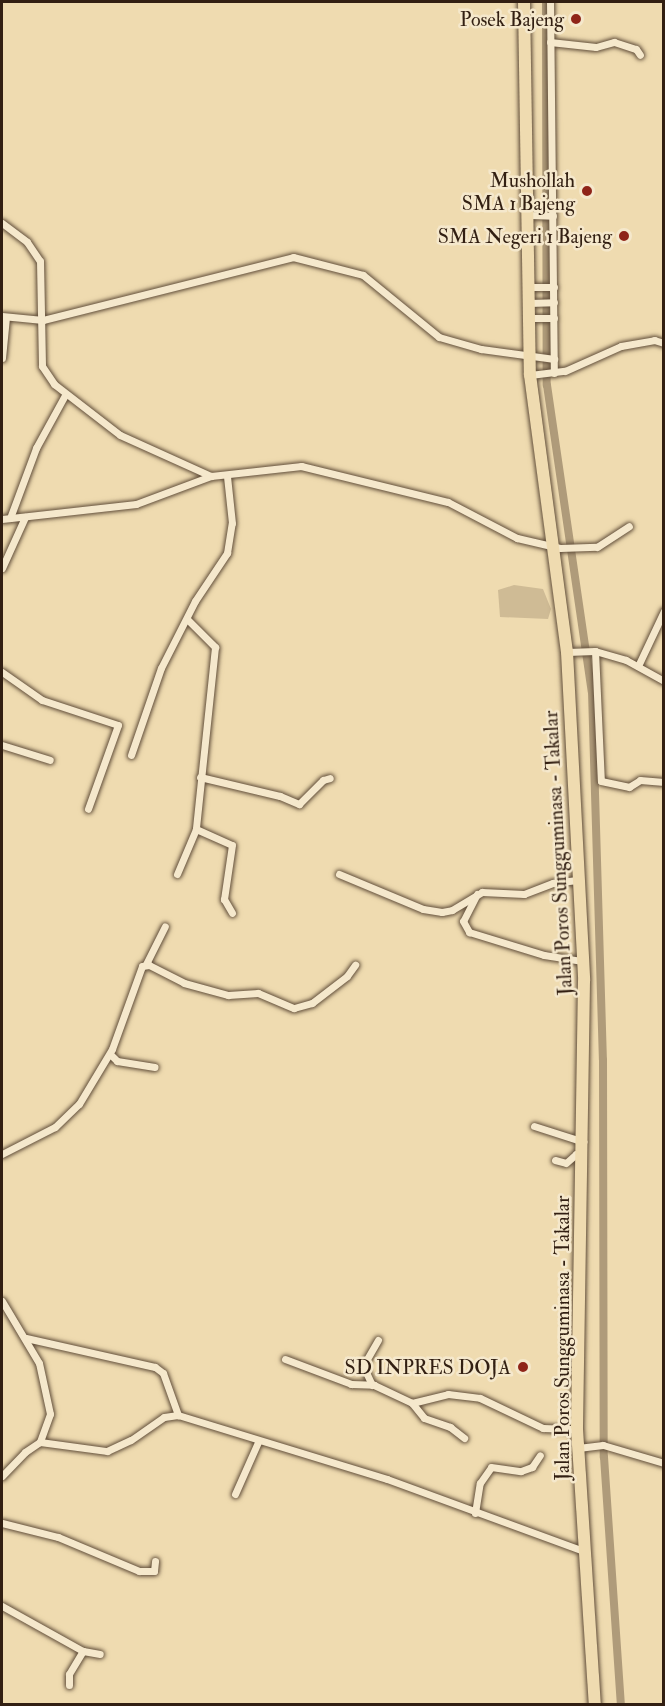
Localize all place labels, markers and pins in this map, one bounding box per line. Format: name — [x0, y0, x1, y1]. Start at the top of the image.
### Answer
place label: Posek Bajeng — [460, 7, 564, 31]
marker: Posek Bajeng — [569, 12, 583, 26]
place label: Mushollah SMA 1 Bajeng — [462, 168, 575, 215]
marker: Mushollah SMA 1 Bajeng — [580, 184, 594, 198]
place label: SMA Negeri 1 Bajeng — [438, 224, 612, 248]
marker: SMA Negeri 1 Bajeng — [617, 229, 631, 243]
place label: SD INPRES DOJA — [345, 1355, 511, 1379]
marker: SD INPRES DOJA — [516, 1360, 530, 1374]

